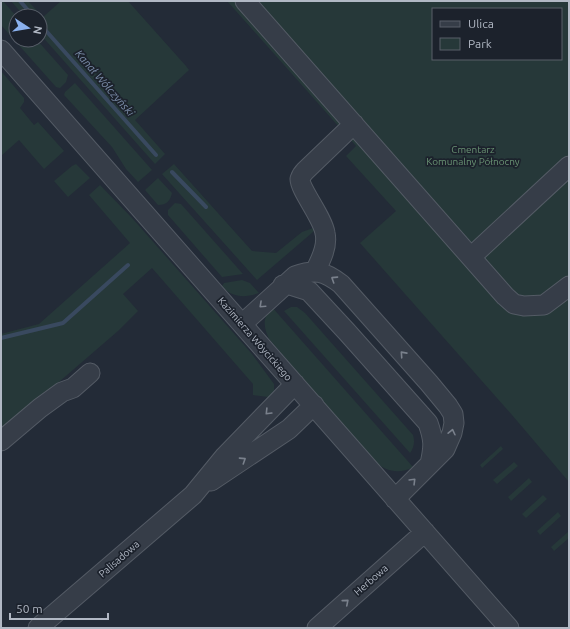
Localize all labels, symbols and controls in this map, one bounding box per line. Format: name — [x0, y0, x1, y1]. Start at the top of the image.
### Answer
north arrow — [8, 8, 48, 48]
legend — [432, 8, 562, 60]
text: Ulica — [468, 17, 494, 30]
text: N — [31, 25, 45, 35]
text: Park — [468, 37, 492, 50]
water label: Kanał Wólczyński — [73, 48, 138, 119]
park label: Cmentarz Komunalny Północny — [426, 144, 520, 167]
one-way arrow — [331, 276, 338, 284]
street label: Kazimierza Wóycickiego — [216, 295, 294, 383]
one-way arrow — [259, 300, 267, 307]
one-way arrow — [400, 351, 408, 359]
one-way arrow — [265, 407, 272, 415]
one-way arrow — [447, 429, 456, 436]
one-way arrow — [239, 457, 246, 465]
one-way arrow — [408, 478, 416, 486]
street label: Palisadowa — [96, 538, 142, 580]
street label: Herbowa — [352, 562, 390, 598]
scale bar — [10, 595, 108, 621]
one-way arrow — [342, 600, 349, 607]
text: 50 m — [16, 602, 43, 615]

